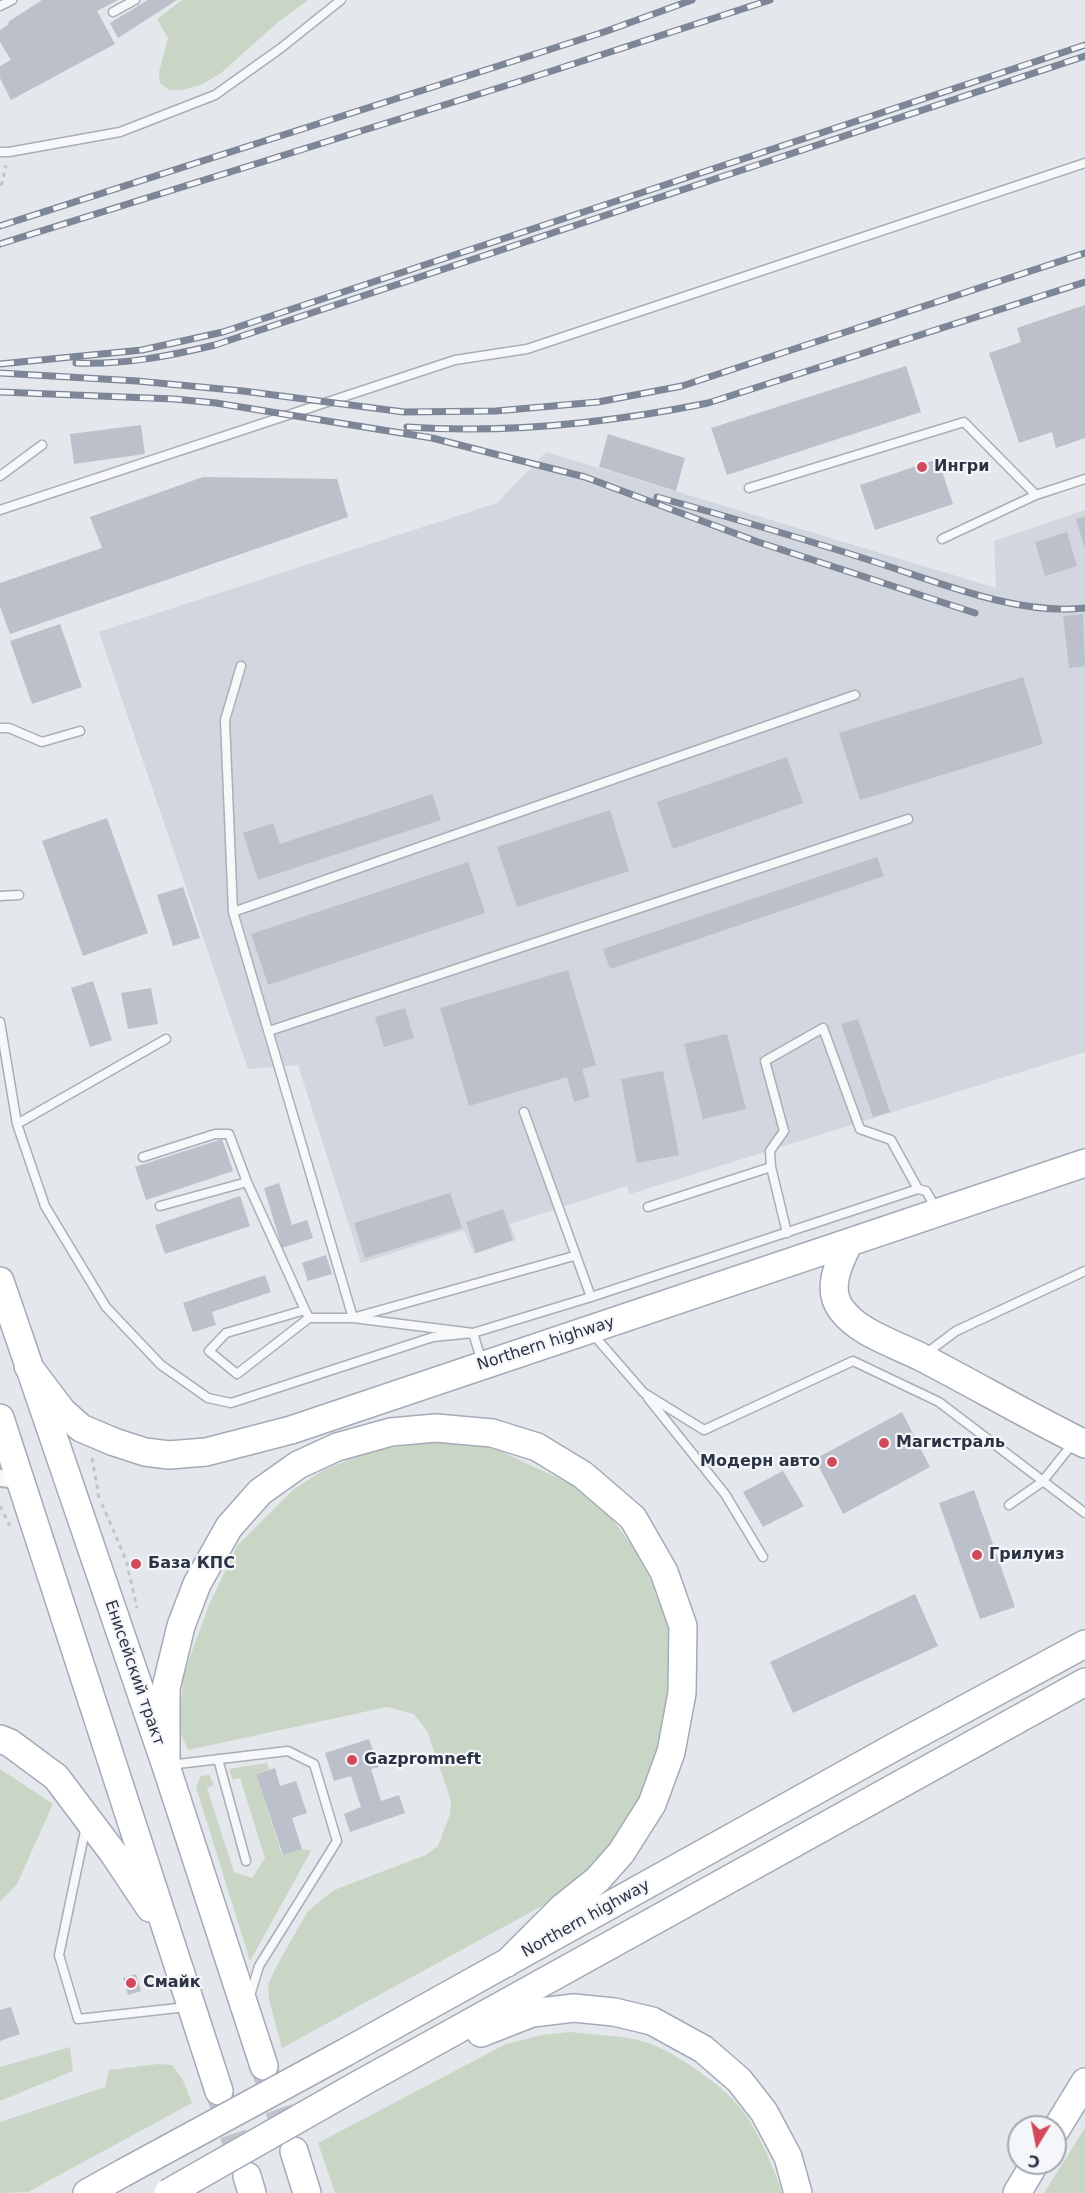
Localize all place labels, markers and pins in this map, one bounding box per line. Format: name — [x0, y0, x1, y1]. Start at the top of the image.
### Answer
place label: Ингри — [934, 457, 989, 477]
marker: Ингри — [915, 460, 929, 474]
place label: Магистраль — [896, 1433, 1005, 1453]
marker: Магистраль — [877, 1436, 891, 1450]
place label: Модерн авто — [700, 1452, 820, 1472]
marker: Модерн авто — [825, 1455, 839, 1469]
place label: Грилуиз — [989, 1545, 1065, 1565]
marker: Грилуиз — [970, 1548, 984, 1562]
place label: База КПС — [148, 1554, 235, 1574]
marker: База КПС — [129, 1557, 143, 1571]
place label: Gazpromneft — [364, 1750, 481, 1770]
marker: Gazpromneft — [345, 1753, 359, 1767]
place label: Смайк — [143, 1973, 201, 1993]
marker: Смайк — [124, 1976, 138, 1990]

